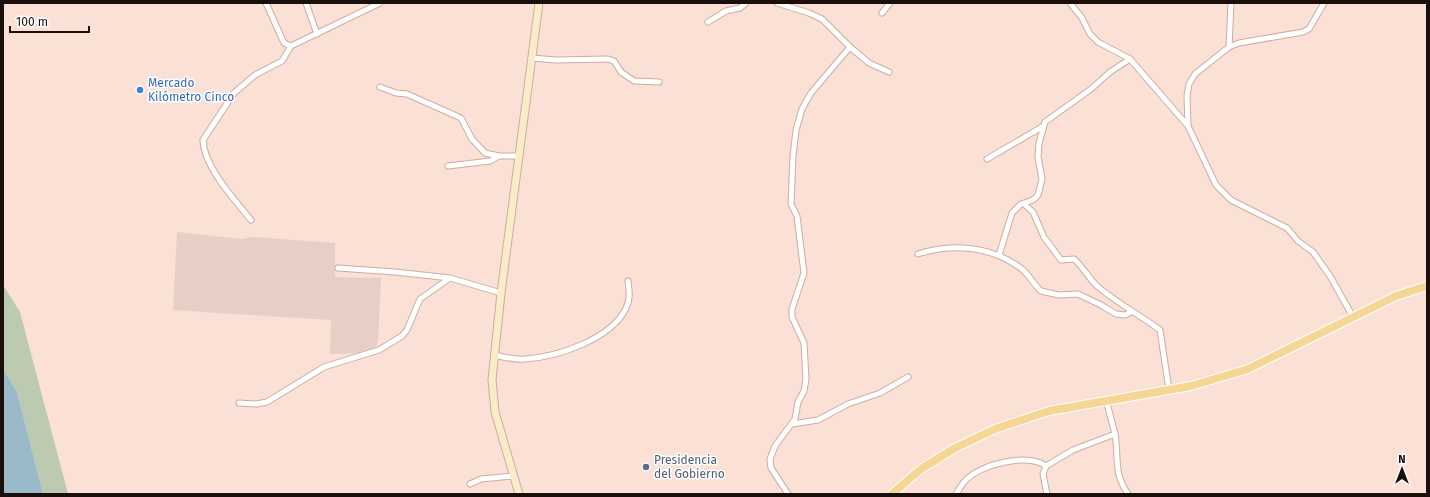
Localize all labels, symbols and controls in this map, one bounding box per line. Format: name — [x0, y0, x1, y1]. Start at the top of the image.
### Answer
scale bar — [10, 8, 89, 34]
text: 100 m — [16, 15, 48, 29]
place label: Mercado Kilómetro Cinco — [148, 76, 234, 104]
marker: Mercado Kilómetro Cinco — [135, 85, 145, 95]
north arrow — [1382, 449, 1422, 489]
place label: Presidencia del Gobierno — [654, 453, 725, 481]
text: N — [1398, 453, 1406, 466]
marker: Presidencia del Gobierno — [641, 462, 651, 472]

